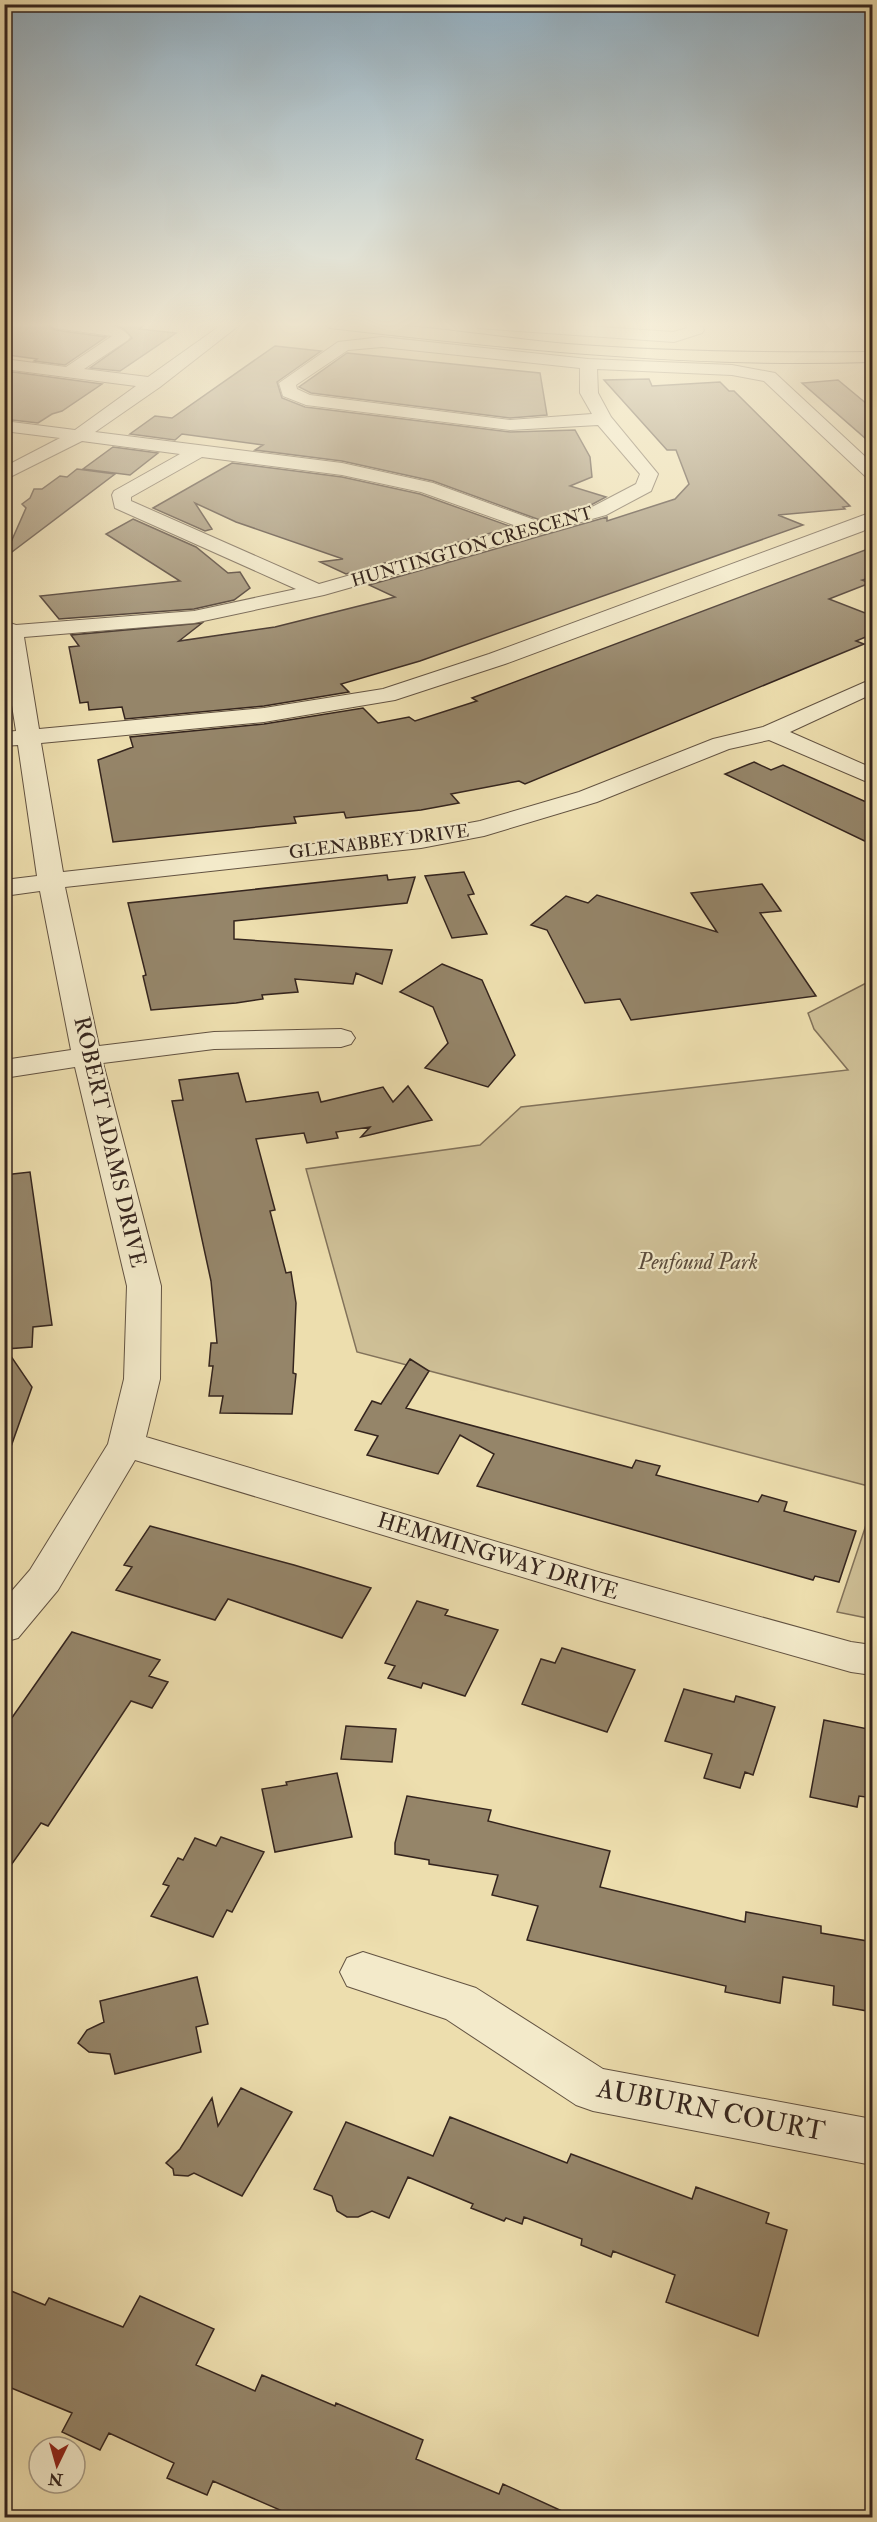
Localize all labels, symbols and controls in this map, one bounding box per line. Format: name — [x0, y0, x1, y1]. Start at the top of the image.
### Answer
street label: HUNTINGTON CRESCENT — [349, 501, 596, 593]
street label: GLENABBEY DRIVE — [288, 820, 470, 864]
street label: ROBERT ADAMS DRIVE — [67, 1014, 153, 1270]
park label: Penfound Park — [637, 1248, 758, 1276]
street label: HEMMINGWAY DRIVE — [374, 1506, 622, 1606]
street label: AUBURN COURT — [593, 2072, 828, 2148]
north arrow — [27, 2435, 87, 2495]
text: N — [47, 2468, 65, 2490]

